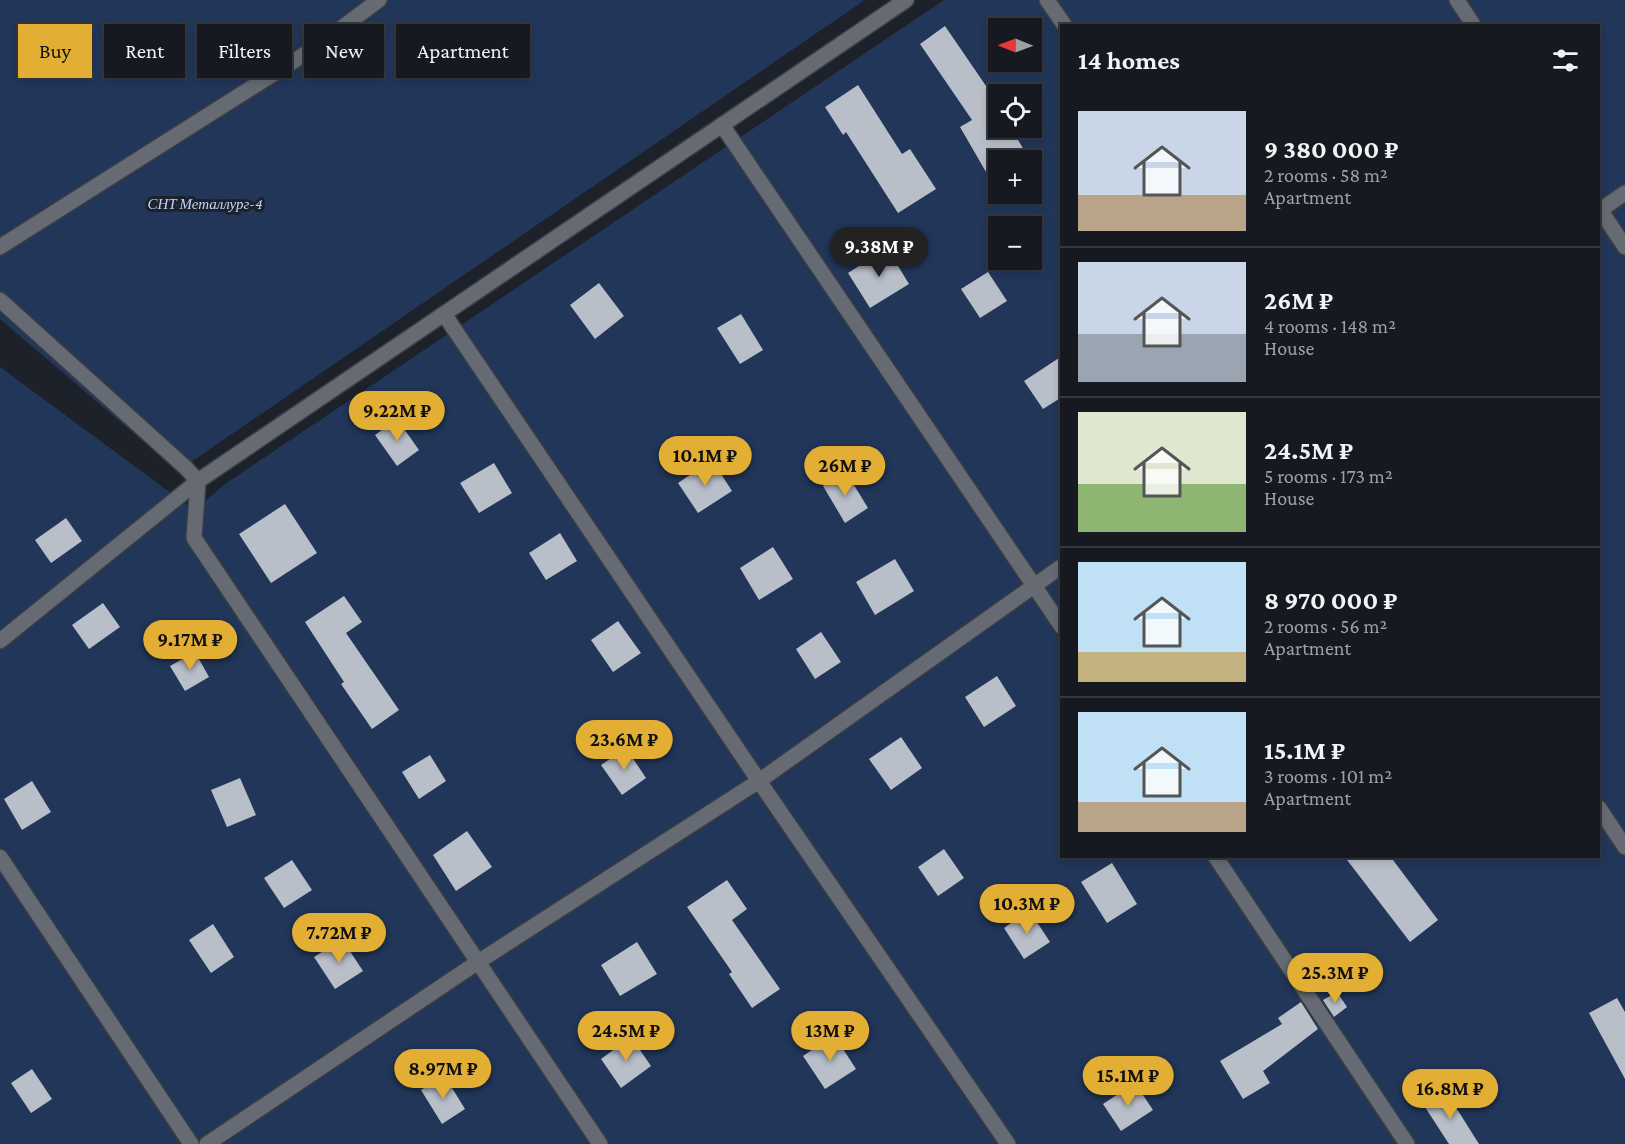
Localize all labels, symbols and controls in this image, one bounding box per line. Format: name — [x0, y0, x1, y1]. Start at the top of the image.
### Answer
north arrow — [988, 18, 1042, 72]
map controls — [988, 18, 1042, 270]
chip: Buy — [18, 24, 92, 78]
chip: Rent — [104, 24, 185, 78]
chip: Filters — [197, 24, 292, 78]
chip: New — [304, 24, 384, 78]
chip: Apartment — [396, 24, 530, 78]
icon: filters — [1549, 44, 1582, 77]
text: 14 homes — [1078, 46, 1180, 75]
button: locate — [988, 84, 1042, 138]
icon: home — [1126, 135, 1198, 207]
text: 9 380 000 ₽ — [1264, 135, 1399, 164]
button: + — [988, 150, 1042, 204]
text: 2 rooms · 58 m² — [1264, 164, 1388, 186]
text: Apartment — [1264, 186, 1351, 208]
park label: СНТ Металлург-4 — [147, 196, 263, 212]
button: − — [988, 216, 1042, 270]
pin: 9.38M ₽ — [824, 227, 934, 278]
text: 9.38M ₽ — [844, 235, 914, 257]
icon: home — [1126, 286, 1198, 358]
text: 26M ₽ — [1264, 286, 1334, 315]
text: 4 rooms · 148 m² — [1264, 315, 1396, 337]
text: House — [1264, 337, 1314, 359]
pin: 9.22M ₽ — [342, 391, 452, 442]
text: 9.22M ₽ — [363, 399, 431, 421]
pin: 10.1M ₽ — [650, 436, 760, 487]
icon: home — [1126, 436, 1198, 508]
text: 24.5M ₽ — [1264, 436, 1353, 465]
text: 10.1M ₽ — [673, 444, 737, 466]
pin: 26M ₽ — [803, 446, 887, 497]
text: 26M ₽ — [818, 454, 872, 476]
text: 5 rooms · 173 m² — [1264, 465, 1393, 487]
text: House — [1264, 487, 1314, 509]
icon: home — [1126, 586, 1198, 658]
text: 8 970 000 ₽ — [1264, 586, 1398, 615]
text: 2 rooms · 56 m² — [1264, 615, 1387, 637]
pin: 9.17M ₽ — [135, 620, 245, 671]
text: 9.17M ₽ — [157, 628, 223, 650]
text: Apartment — [1264, 637, 1351, 659]
pin: 23.6M ₽ — [569, 720, 679, 771]
text: 23.6M ₽ — [590, 728, 658, 750]
icon: home — [1126, 736, 1198, 808]
text: 15.1M ₽ — [1264, 736, 1345, 765]
text: 3 rooms · 101 m² — [1264, 765, 1392, 787]
text: Apartment — [1264, 787, 1351, 809]
pin: 10.3M ₽ — [972, 884, 1082, 935]
text: 10.3M ₽ — [994, 892, 1060, 914]
pin: 7.72M ₽ — [284, 913, 394, 964]
text: 7.72M ₽ — [306, 921, 372, 943]
pin: 25.3M ₽ — [1280, 953, 1390, 1004]
text: 25.3M ₽ — [1301, 961, 1369, 983]
pin: 24.5M ₽ — [571, 1011, 681, 1062]
pin: 13M ₽ — [788, 1011, 872, 1062]
text: 24.5M ₽ — [592, 1019, 660, 1041]
text: 13M ₽ — [805, 1019, 855, 1041]
pin: 8.97M ₽ — [388, 1049, 498, 1100]
pin: 15.1M ₽ — [1073, 1056, 1183, 1107]
text: 8.97M ₽ — [408, 1057, 478, 1079]
text: 15.1M ₽ — [1097, 1064, 1159, 1086]
pin: 16.8M ₽ — [1395, 1069, 1505, 1120]
text: 16.8M ₽ — [1416, 1077, 1484, 1099]

